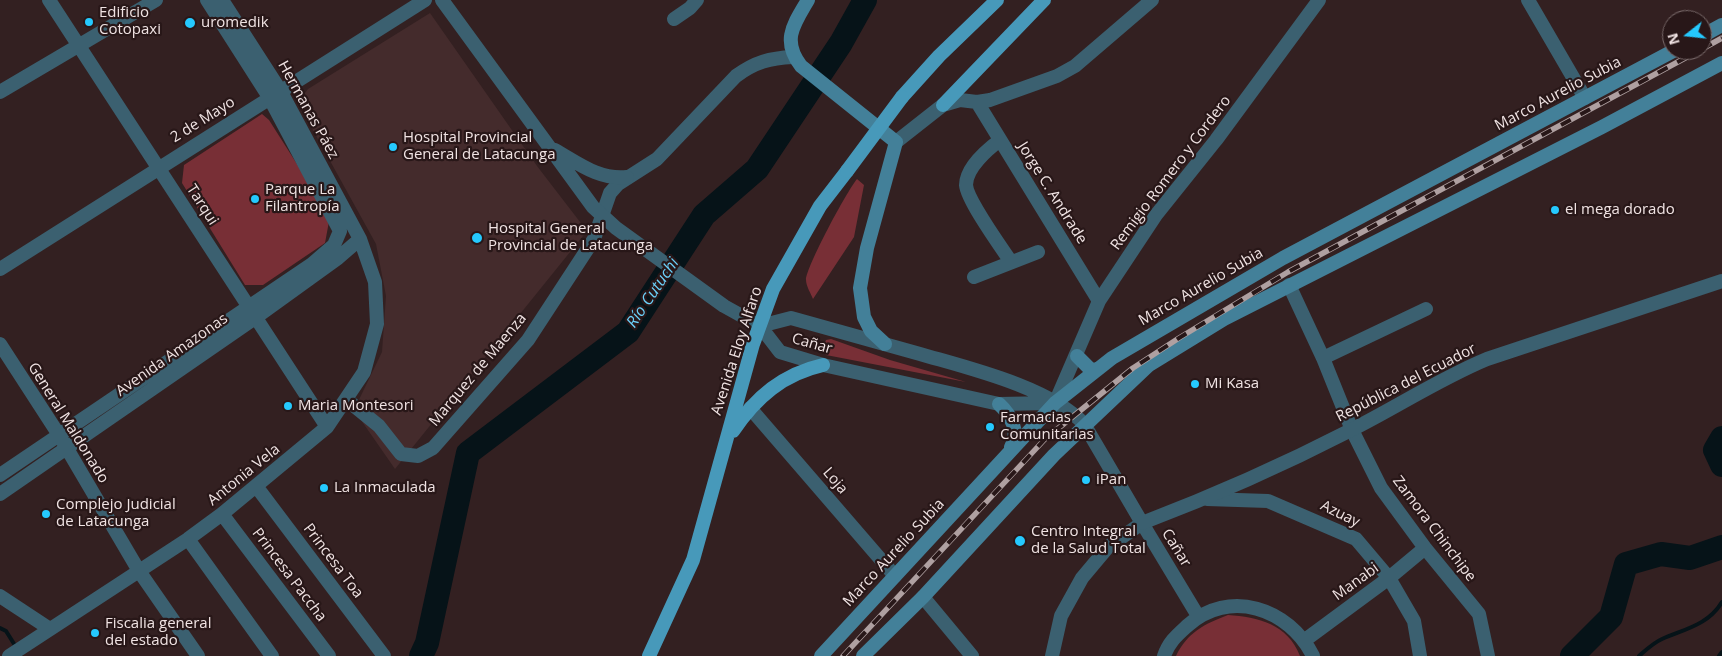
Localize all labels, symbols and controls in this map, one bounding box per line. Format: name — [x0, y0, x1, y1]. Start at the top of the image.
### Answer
place label: Edificio Cotopaxi — [99, 4, 161, 39]
north arrow — [1662, 10, 1712, 60]
place label: uromedik — [201, 14, 269, 32]
marker: Edificio Cotopaxi — [83, 16, 95, 28]
marker: uromedik — [183, 16, 197, 30]
text: N — [1662, 31, 1684, 47]
street label: Marco Aurelio Subia — [1492, 53, 1624, 135]
street label: Hermanas Páez — [274, 58, 342, 162]
street label: Remigio Romero y Cordero — [1107, 92, 1235, 254]
street label: 2 de Mayo — [168, 93, 238, 147]
place label: Hospital Provincial General de Latacunga — [403, 129, 556, 164]
street label: Jorge C. Andrade — [1013, 139, 1091, 247]
marker: Hospital Provincial General de Latacunga — [387, 141, 399, 153]
street label: Tarqui — [182, 181, 222, 229]
place label: Parque La Filantropía — [265, 181, 340, 216]
marker: Parque La Filantropía — [249, 193, 261, 205]
place label: el mega dorado — [1565, 201, 1675, 219]
marker: el mega dorado — [1549, 204, 1561, 216]
place label: Hospital General Provincial de Latacunga — [488, 220, 653, 255]
marker: Hospital General Provincial de Latacunga — [470, 231, 484, 245]
street label: Marco Aurelio Subia — [1136, 244, 1266, 330]
water label: Río Cutuchi — [623, 254, 683, 332]
street label: Avenida Eloy Alfaro — [708, 284, 766, 418]
street label: Avenida Amazonas — [113, 310, 231, 400]
street label: Marquez de Maenza — [425, 310, 531, 430]
street label: Cañar — [790, 330, 834, 358]
street label: República del Ecuador — [1333, 340, 1479, 426]
street label: General Maldonado — [24, 359, 112, 487]
place label: Mi Kasa — [1205, 375, 1259, 393]
marker: Mi Kasa — [1189, 378, 1201, 390]
place label: Maria Montesori — [298, 397, 414, 415]
marker: Maria Montesori — [282, 400, 294, 412]
place label: Farmacias Comunitarias — [1000, 409, 1094, 444]
marker: Farmacias Comunitarias — [984, 421, 996, 433]
street label: Antonia Vela — [204, 440, 284, 510]
street label: Loja — [819, 464, 851, 498]
place label: iPan — [1096, 471, 1126, 489]
street label: Zamora Chinchipe — [1388, 473, 1480, 585]
marker: iPan — [1080, 474, 1092, 486]
place label: La Inmaculada — [334, 479, 436, 497]
marker: La Inmaculada — [318, 482, 330, 494]
street label: Marco Aurelio Subia — [840, 495, 948, 611]
place label: Complejo Judicial de Latacunga — [56, 496, 176, 531]
street label: Azuay — [1317, 497, 1363, 531]
marker: Complejo Judicial de Latacunga — [40, 508, 52, 520]
street label: Princesa Toa — [299, 520, 367, 602]
place label: Centro Integral de la Salud Total — [1031, 523, 1146, 558]
street label: Princesa Paccha — [248, 525, 330, 625]
street label: Cañar — [1157, 526, 1195, 570]
marker: Centro Integral de la Salud Total — [1013, 534, 1027, 548]
street label: Manabi — [1330, 559, 1382, 605]
place label: Fiscalia general del estado — [105, 615, 211, 650]
marker: Fiscalia general del estado — [89, 627, 101, 639]

